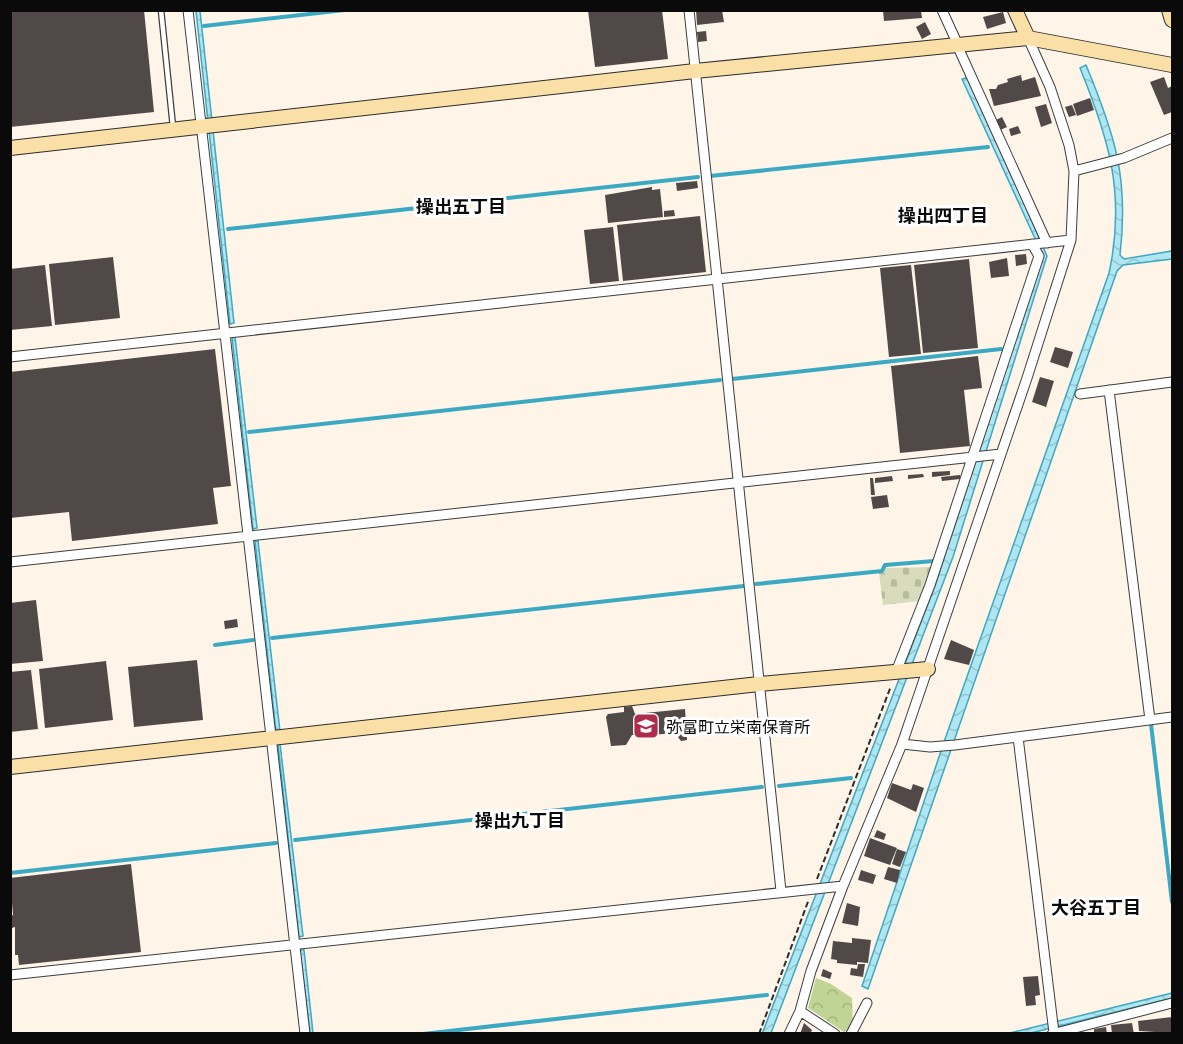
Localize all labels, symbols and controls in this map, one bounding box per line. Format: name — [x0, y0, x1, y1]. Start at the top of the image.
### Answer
district label: 操出五丁目 — [416, 192, 506, 218]
district label: 操出四丁目 — [898, 201, 988, 227]
school or university icon: 弥富町立栄南保育所 — [631, 711, 661, 741]
place label: 弥富町立栄南保育所 — [666, 714, 810, 738]
district label: 操出九丁目 — [475, 806, 565, 832]
district label: 大谷五丁目 — [1051, 893, 1141, 919]

